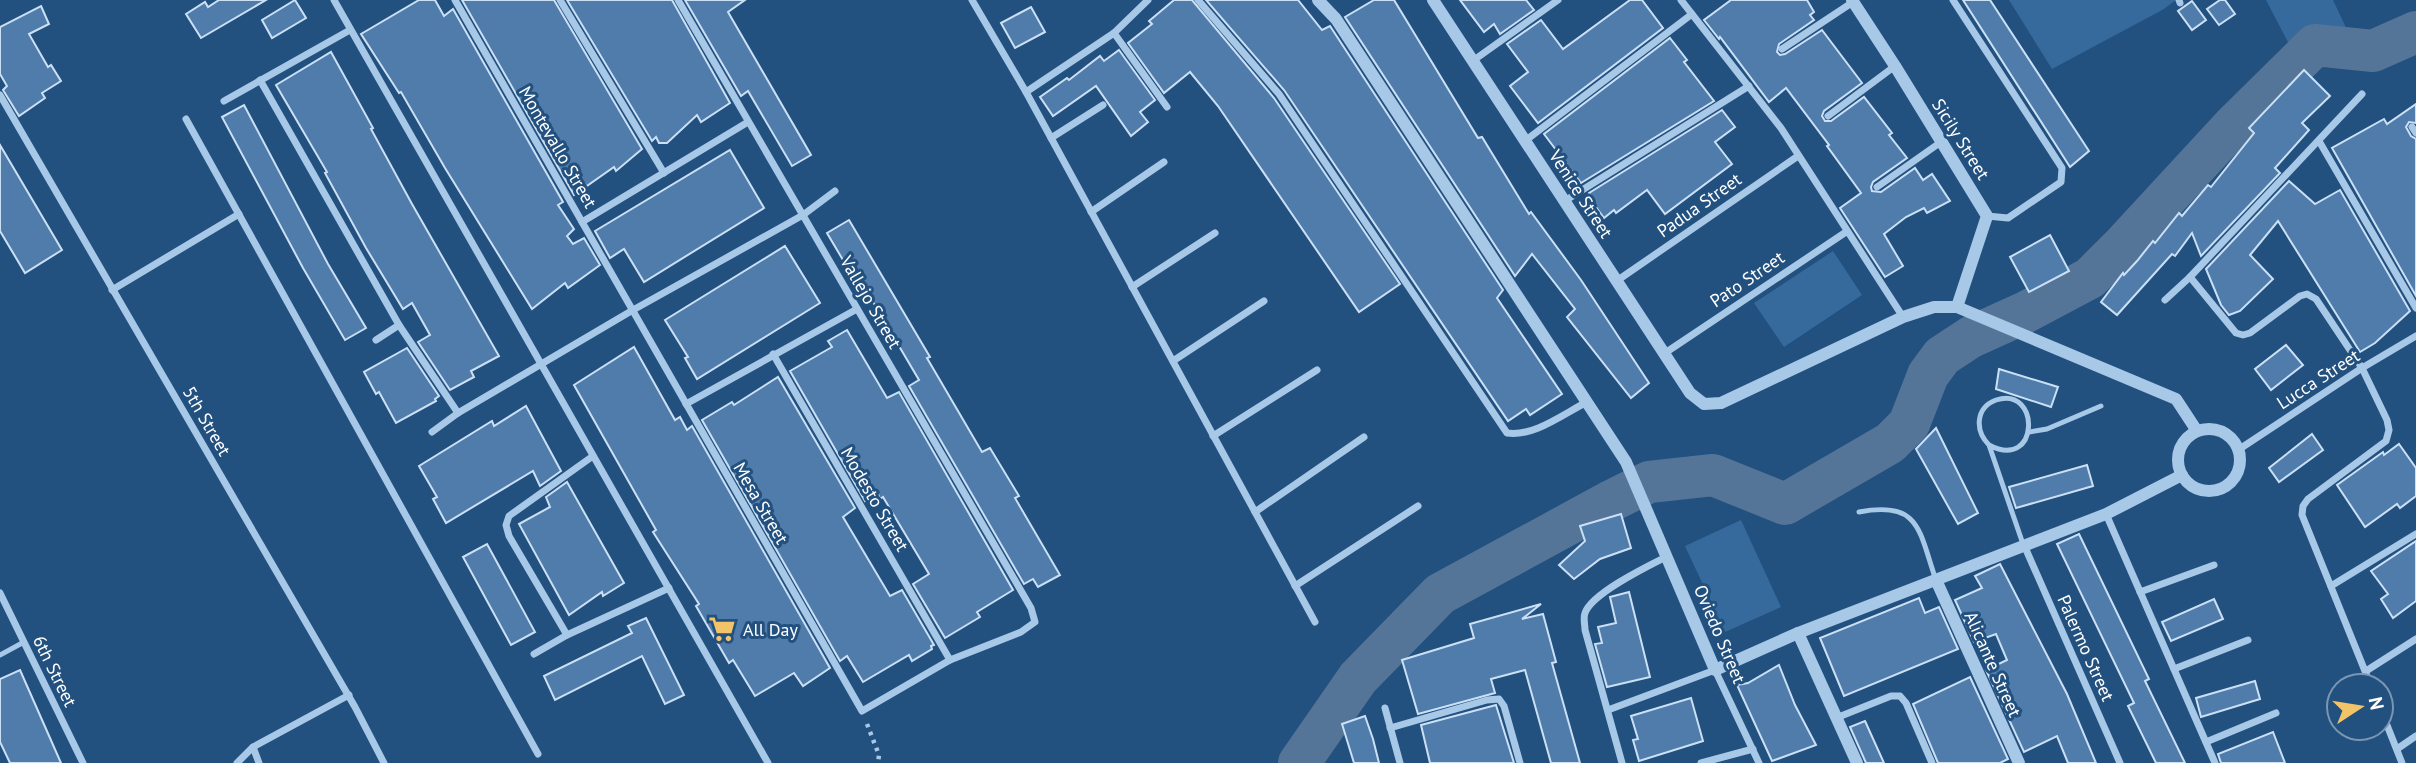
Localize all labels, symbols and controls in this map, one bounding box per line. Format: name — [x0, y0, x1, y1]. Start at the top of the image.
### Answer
street label: Montevallo Street — [514, 82, 602, 212]
street label: Sicily Street — [1927, 94, 1995, 184]
street label: Venice Street — [1543, 145, 1618, 242]
street label: Padua Street — [1652, 168, 1746, 242]
street label: Pato Street — [1705, 246, 1789, 312]
street label: Vallejo Street — [835, 251, 907, 352]
street label: Lucca Street — [2272, 344, 2364, 414]
street label: 5th Street — [178, 382, 236, 460]
street label: Modesto Street — [836, 443, 914, 555]
street label: Mesa Street — [728, 458, 794, 548]
street label: Oviedo Street — [1689, 581, 1751, 687]
street label: Palermo Street — [2052, 591, 2120, 705]
street label: Alicante Street — [1959, 608, 2027, 720]
supermarket icon: All Day — [707, 614, 737, 644]
place label: All Day — [743, 618, 799, 641]
street label: 6th Street — [28, 632, 82, 710]
north arrow — [2325, 672, 2395, 742]
text: N — [2364, 695, 2390, 712]

